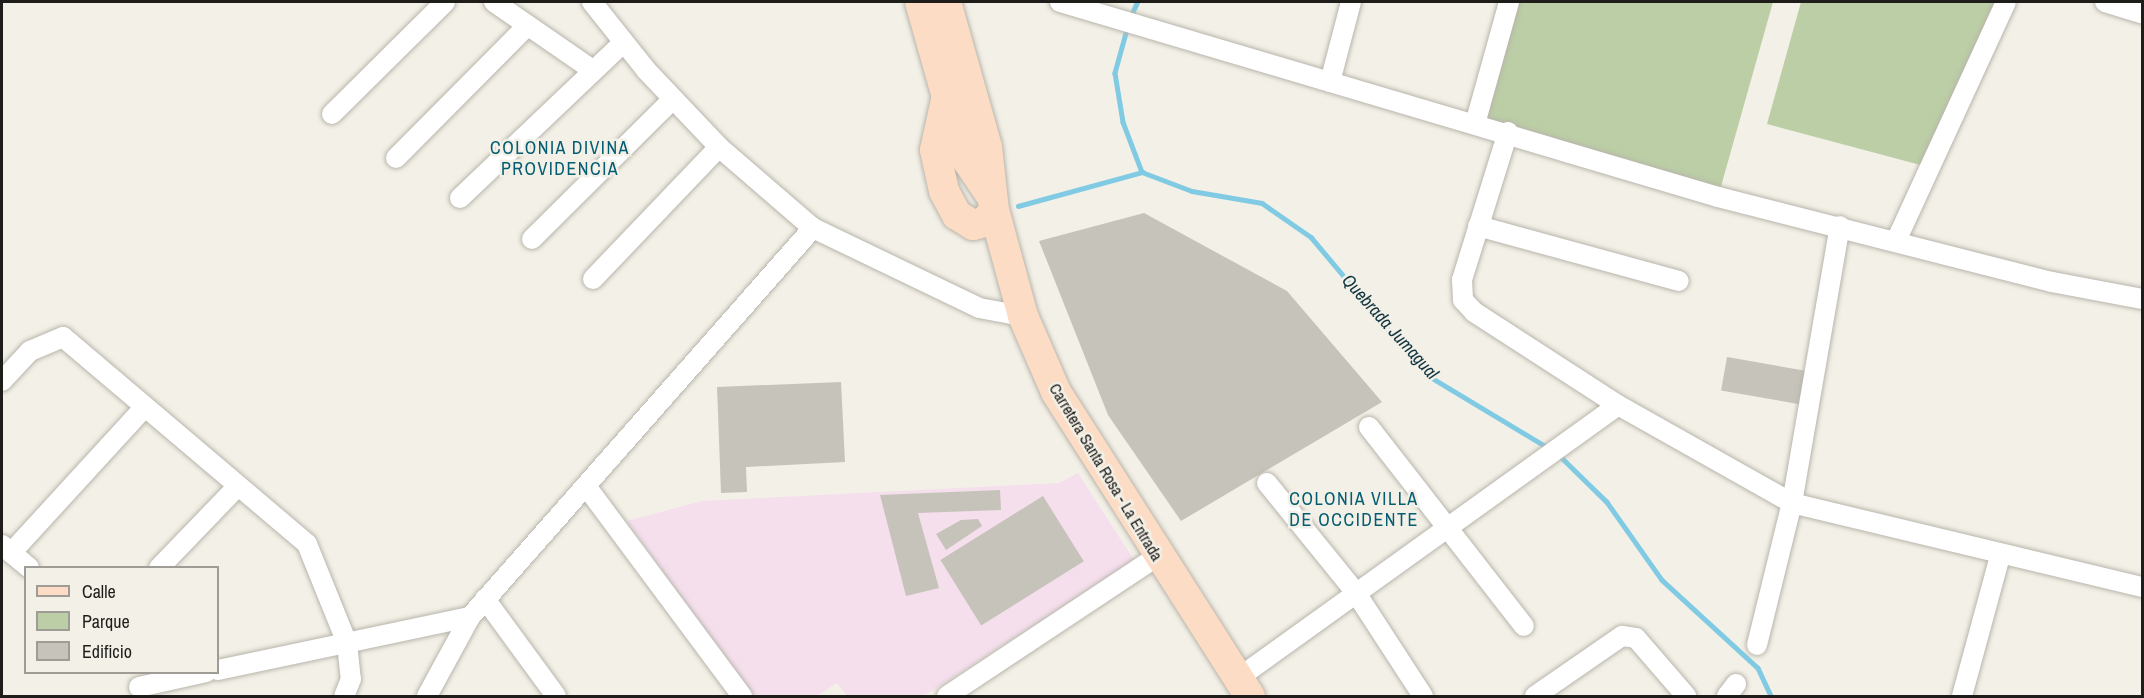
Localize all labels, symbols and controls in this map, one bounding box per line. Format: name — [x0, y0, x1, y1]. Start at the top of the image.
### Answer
district label: COLONIA DIVINA PROVIDENCIA — [490, 138, 630, 180]
water label: Quebrada Jumagual — [1337, 270, 1443, 384]
street label: Carretera Santa Rosa - La Entrada — [1045, 380, 1167, 564]
district label: COLONIA VILLA DE OCCIDENTE — [1289, 489, 1419, 532]
legend — [24, 566, 219, 674]
text: Calle — [82, 579, 116, 604]
text: Parque — [82, 609, 130, 634]
text: Edificio — [82, 639, 132, 664]

